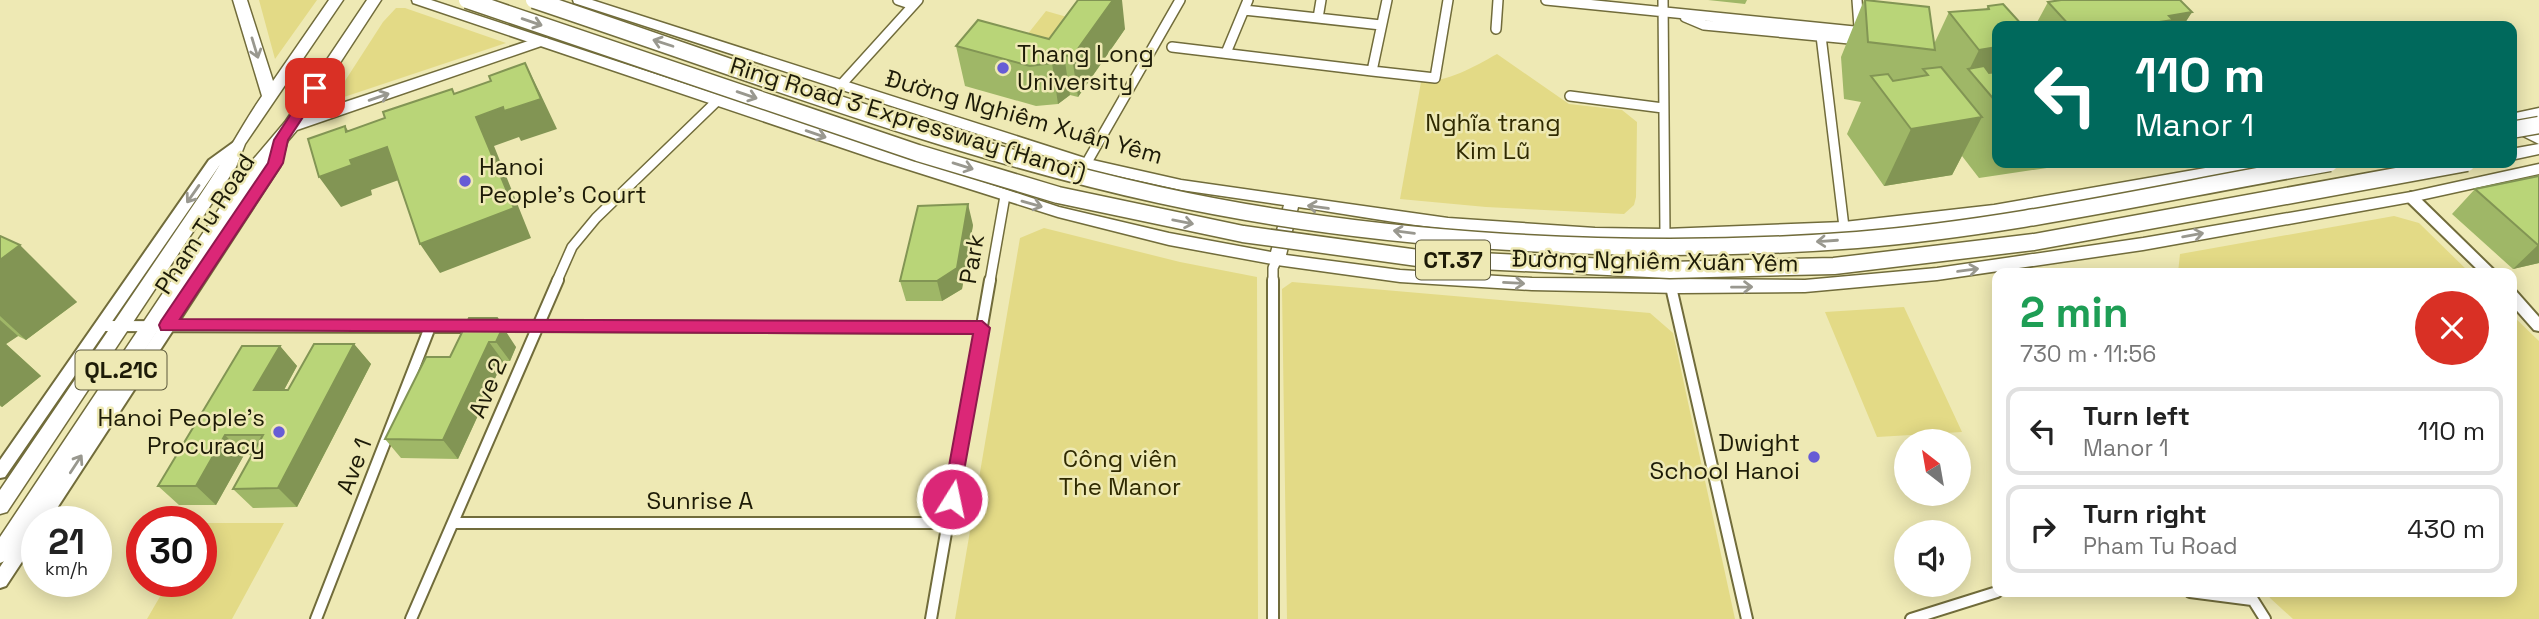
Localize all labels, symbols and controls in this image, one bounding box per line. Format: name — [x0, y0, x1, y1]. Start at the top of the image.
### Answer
one-way arrow — [520, 17, 542, 29]
one-way arrow — [652, 36, 674, 49]
one-way arrow — [250, 37, 263, 59]
place label: Thang Long University — [1017, 38, 1154, 97]
text: 110 m — [2135, 44, 2265, 106]
icon: left — [2020, 49, 2111, 140]
street label: Ring Road 3 Expressway (Hanoi) — [726, 50, 1090, 188]
pin — [285, 58, 345, 118]
marker: Thang Long University — [995, 60, 1011, 76]
street label: Đường Nghiêm Xuân Yêm — [882, 62, 1166, 171]
icon: arrive — [296, 69, 334, 107]
one-way arrow — [367, 90, 389, 102]
one-way arrow — [736, 90, 758, 102]
text: Manor 1 — [2135, 105, 2254, 145]
park label: Nghĩa trang Kim Lũ — [1425, 107, 1561, 166]
one-way arrow — [804, 129, 826, 141]
street label: Pham Tu Road — [148, 148, 261, 300]
place label: Hanoi People's Court — [479, 151, 647, 210]
one-way arrow — [952, 161, 974, 174]
marker: Hanoi People's Court — [457, 173, 473, 189]
one-way arrow — [186, 183, 200, 203]
one-way arrow — [1021, 199, 1043, 212]
one-way arrow — [1307, 200, 1330, 213]
one-way arrow — [1171, 216, 1194, 230]
one-way arrow — [1393, 226, 1416, 239]
one-way arrow — [2181, 228, 2204, 241]
street label: Park — [952, 232, 991, 286]
one-way arrow — [1816, 235, 1839, 248]
road number: CT.37 — [1416, 241, 1490, 280]
street label: Đường Nghiêm Xuân Yêm — [1511, 242, 1799, 279]
one-way arrow — [1956, 263, 1979, 276]
one-way arrow — [1503, 276, 1526, 289]
one-way arrow — [1730, 280, 1753, 294]
text: 2 min — [2020, 286, 2129, 339]
button: close — [2415, 291, 2489, 365]
text: 730 m · 11:56 — [2020, 339, 2156, 369]
road number: QL.21C — [76, 350, 166, 390]
street label: Ave 2 — [461, 353, 514, 422]
text: Turn left — [2083, 399, 2190, 433]
place label: Hanoi People's Procuracy — [97, 402, 265, 461]
icon: left — [2024, 412, 2062, 450]
text: 110 m — [2418, 414, 2485, 448]
marker: Hanoi People's Procuracy — [271, 424, 287, 440]
place label: Dwight School Hanoi — [1650, 427, 1800, 486]
north arrow — [1894, 429, 1970, 506]
map controls — [1894, 429, 1971, 597]
street label: Ave 1 — [329, 433, 378, 498]
text: Manor 1 — [2083, 433, 2169, 463]
park label: Công viên The Manor — [1059, 443, 1181, 502]
marker: Dwight School Hanoi — [1806, 449, 1822, 465]
one-way arrow — [69, 455, 83, 474]
position arrow — [915, 462, 989, 536]
street label: Sunrise A — [647, 485, 753, 516]
text: Turn right — [2083, 497, 2207, 531]
speed limit sign: 30 — [126, 506, 217, 597]
icon: right — [2024, 510, 2062, 548]
text: 430 m — [2407, 512, 2485, 546]
text: 21 — [48, 520, 85, 564]
button: sound — [1894, 520, 1971, 597]
text: Pham Tu Road — [2083, 531, 2237, 561]
text: km/h — [45, 557, 88, 580]

